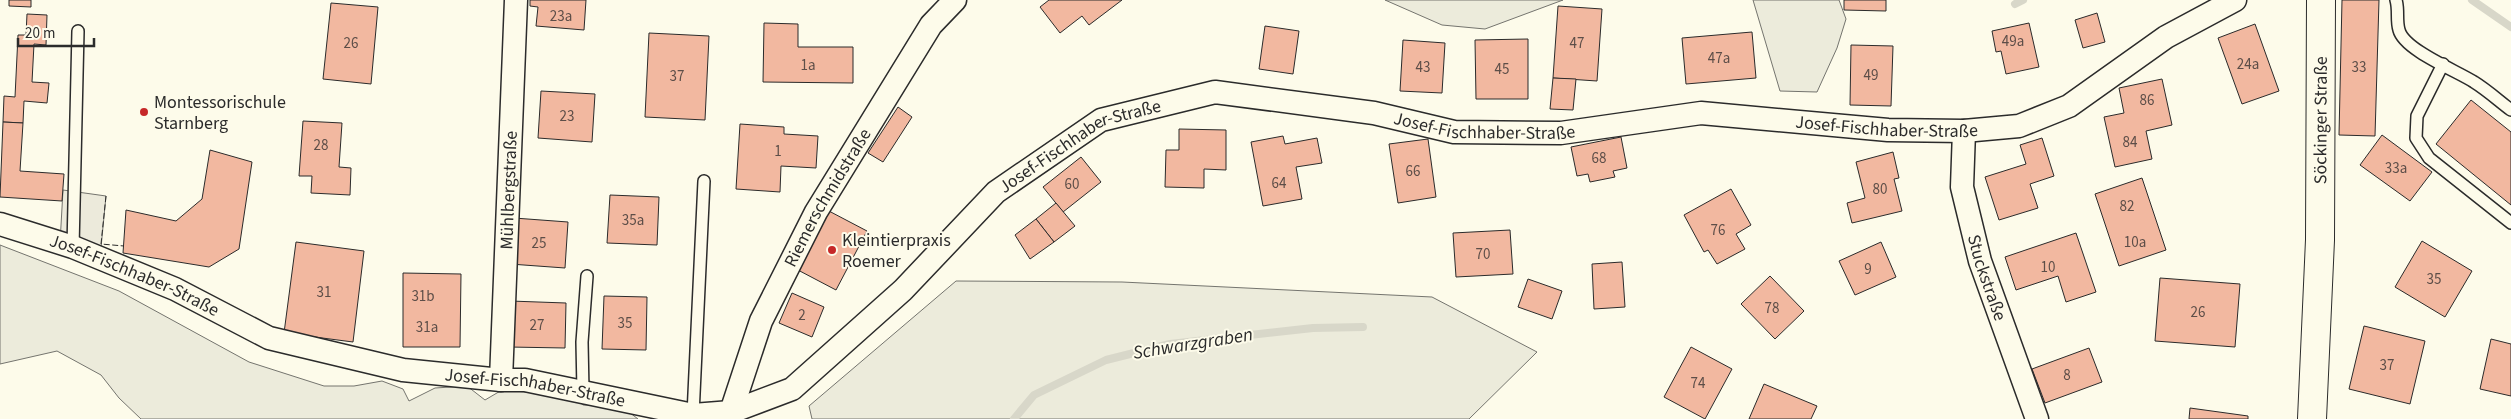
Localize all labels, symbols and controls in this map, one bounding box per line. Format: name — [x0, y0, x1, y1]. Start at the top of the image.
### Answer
house number: 23a — [550, 6, 572, 27]
scale bar — [18, 15, 94, 47]
text: 20 m — [25, 23, 55, 44]
house number: 49a — [2002, 31, 2024, 52]
house number: 26 — [344, 33, 358, 54]
house number: 47 — [1570, 33, 1584, 54]
house number: 47a — [1708, 48, 1730, 69]
house number: 24a — [2237, 54, 2259, 75]
house number: 1a — [800, 55, 816, 76]
street label: Söckinger Straße — [2308, 56, 2333, 184]
house number: 43 — [1416, 57, 1430, 78]
house number: 33 — [2352, 57, 2366, 78]
house number: 45 — [1495, 59, 1509, 80]
house number: 49 — [1864, 65, 1878, 86]
house number: 37 — [670, 66, 684, 87]
place label: Montessorischule Starnberg — [154, 90, 286, 136]
house number: 86 — [2140, 90, 2154, 111]
street label: Josef-Fischhaber-Straße — [994, 93, 1163, 199]
marker: Montessorischule Starnberg — [138, 106, 150, 118]
house number: 23 — [560, 106, 574, 127]
street label: Josef-Fischhaber-Straße — [1391, 106, 1577, 146]
street label: Josef-Fischhaber-Straße — [1795, 109, 1979, 144]
street label: Riemerschmidstraße — [778, 123, 877, 271]
street label: Mühlbergstraße — [494, 130, 523, 250]
house number: 84 — [2123, 132, 2138, 153]
house number: 28 — [314, 135, 328, 156]
house number: 1 — [774, 141, 782, 162]
house number: 68 — [1592, 148, 1606, 169]
house number: 33a — [2385, 158, 2407, 179]
house number: 66 — [1406, 161, 1420, 182]
house number: 64 — [1272, 173, 1287, 194]
house number: 60 — [1065, 174, 1079, 195]
house number: 80 — [1873, 179, 1887, 200]
house number: 82 — [2120, 196, 2134, 217]
house number: 35a — [622, 210, 644, 231]
house number: 76 — [1711, 220, 1725, 241]
street label: Josef-Fischhaber-Straße — [46, 228, 224, 323]
place label: Kleintierpraxis Roemer — [842, 228, 951, 274]
street label: Stuckstraße — [1961, 232, 2013, 324]
house number: 10a — [2124, 232, 2146, 253]
house number: 25 — [532, 233, 546, 254]
marker: Kleintierpraxis Roemer — [826, 244, 838, 256]
house number: 70 — [1476, 244, 1490, 265]
house number: 10 — [2041, 257, 2055, 278]
house number: 9 — [1864, 259, 1872, 280]
house number: 35 — [2427, 269, 2441, 290]
house number: 31 — [317, 282, 331, 303]
house number: 31b — [411, 286, 435, 307]
house number: 78 — [1765, 298, 1779, 319]
house number: 26 — [2191, 302, 2205, 323]
house number: 2 — [798, 305, 806, 326]
house number: 35 — [618, 313, 632, 334]
house number: 27 — [530, 315, 544, 336]
house number: 31a — [416, 317, 438, 338]
water label: Schwarzgraben — [1131, 321, 1255, 367]
house number: 37 — [2380, 355, 2394, 376]
street label: Josef-Fischhaber-Straße — [444, 362, 628, 413]
house number: 8 — [2063, 365, 2071, 386]
house number: 74 — [1691, 373, 1706, 394]

